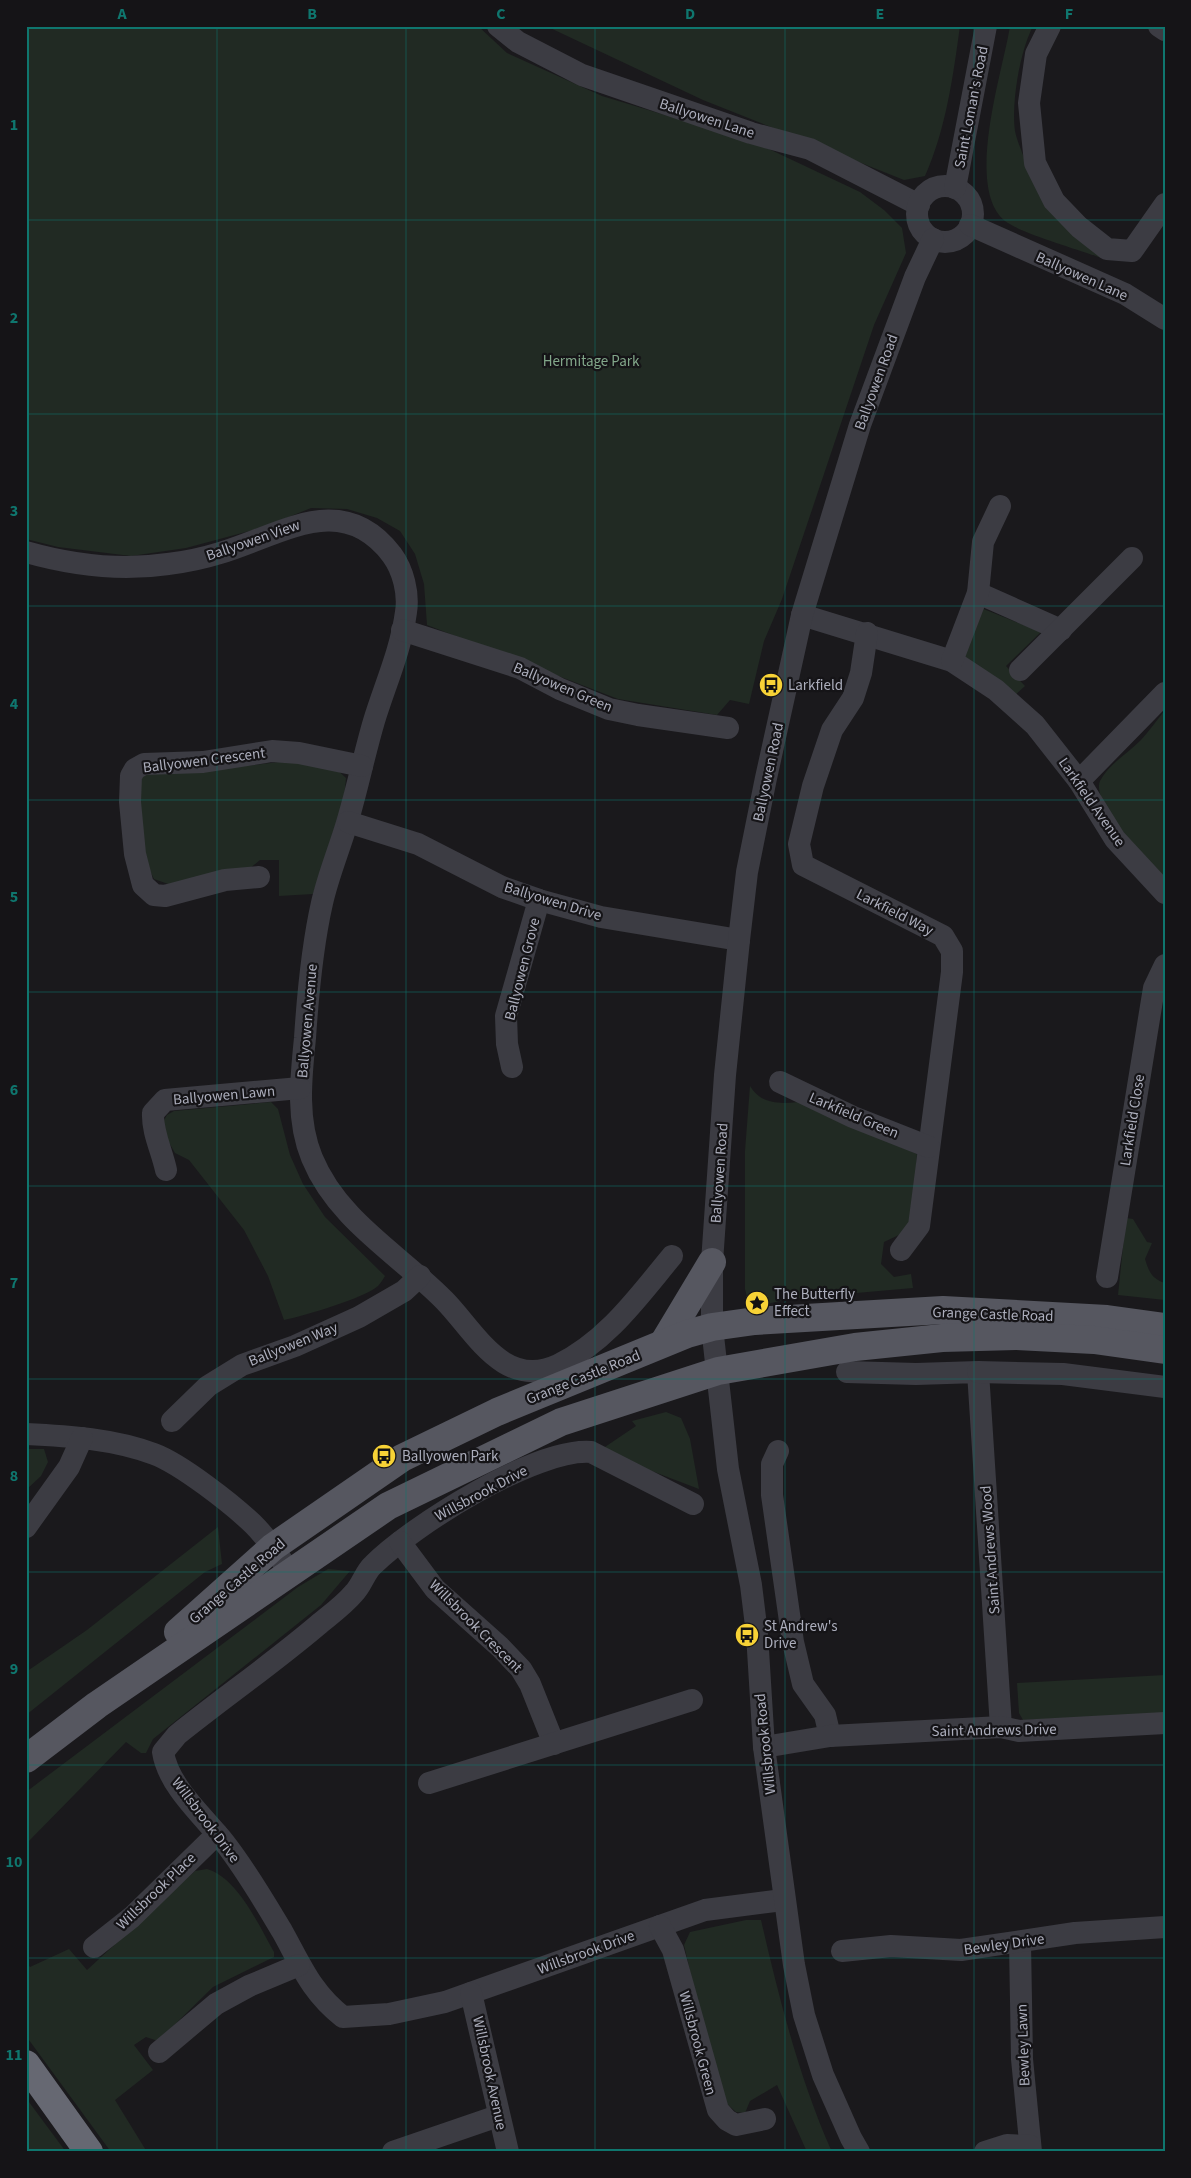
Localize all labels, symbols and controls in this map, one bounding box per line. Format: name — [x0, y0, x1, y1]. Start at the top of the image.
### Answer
text: A — [116, 3, 127, 25]
text: B — [307, 3, 317, 25]
text: C — [496, 3, 506, 25]
text: D — [685, 3, 695, 25]
text: E — [876, 3, 884, 25]
text: F — [1065, 3, 1073, 25]
street label: Saint Loman's Road — [949, 44, 994, 170]
street label: Ballyowen Lane — [657, 93, 757, 144]
text: 1 — [10, 114, 18, 136]
street label: Ballyowen Lane — [1032, 247, 1131, 306]
text: 2 — [10, 307, 18, 329]
street label: Ballyowen Road — [849, 331, 904, 433]
park label: Hermitage Park — [543, 351, 640, 372]
text: 3 — [10, 500, 18, 522]
street label: Ballyowen View — [203, 514, 303, 566]
street label: Ballyowen Green — [510, 657, 616, 718]
bus stop icon: Larkfield — [758, 672, 784, 698]
place label: Larkfield — [788, 675, 843, 696]
text: 4 — [10, 693, 19, 715]
street label: Ballyowen Road — [748, 721, 789, 824]
street label: Ballyowen Crescent — [142, 743, 266, 778]
street label: Larkfield Avenue — [1053, 754, 1130, 851]
street label: Ballyowen Drive — [502, 877, 604, 926]
street label: Larkfield Way — [852, 884, 937, 941]
text: 5 — [10, 886, 18, 908]
street label: Ballyowen Grove — [500, 916, 545, 1023]
street label: Ballyowen Avenue — [292, 963, 323, 1079]
street label: Larkfield Close — [1115, 1073, 1150, 1167]
text: 6 — [10, 1079, 18, 1101]
street label: Ballyowen Lawn — [172, 1081, 276, 1110]
street label: Larkfield Green — [806, 1087, 902, 1144]
street label: Ballyowen Road — [706, 1122, 733, 1224]
text: 7 — [10, 1272, 18, 1294]
place label: The Butterfly Effect — [774, 1284, 855, 1322]
place icon: The Butterfly Effect — [744, 1290, 770, 1316]
street label: Grange Castle Road — [932, 1302, 1054, 1327]
street label: Ballyowen Way — [245, 1317, 341, 1372]
street label: Grange Castle Road — [523, 1345, 643, 1410]
bus stop icon: Ballyowen Park — [371, 1443, 397, 1469]
place label: Ballyowen Park — [402, 1446, 499, 1467]
street label: Willsbrook Drive — [431, 1460, 531, 1527]
text: 8 — [10, 1465, 18, 1487]
street label: Saint Andrews Wood — [976, 1485, 1005, 1615]
street label: Grange Castle Road — [185, 1534, 290, 1629]
street label: Willsbrook Crescent — [424, 1575, 527, 1678]
place label: St Andrew's Drive — [764, 1616, 837, 1654]
bus stop icon: St Andrew's Drive — [734, 1622, 760, 1648]
text: 9 — [10, 1658, 18, 1680]
street label: Willsbrook Road — [750, 1692, 781, 1796]
street label: Saint Andrews Drive — [931, 1719, 1057, 1742]
street label: Willsbrook Drive — [167, 1773, 245, 1867]
street label: Willsbrook Place — [112, 1848, 201, 1935]
text: 10 — [6, 1851, 22, 1873]
street label: Willsbrook Drive — [535, 1925, 638, 1980]
street label: Bewley Drive — [963, 1928, 1046, 1961]
street label: Willsbrook Green — [674, 1989, 721, 2097]
street label: Bewley Lawn — [1012, 2003, 1035, 2086]
street label: Willsbrook Avenue — [467, 2014, 512, 2132]
text: 11 — [6, 2044, 22, 2066]

